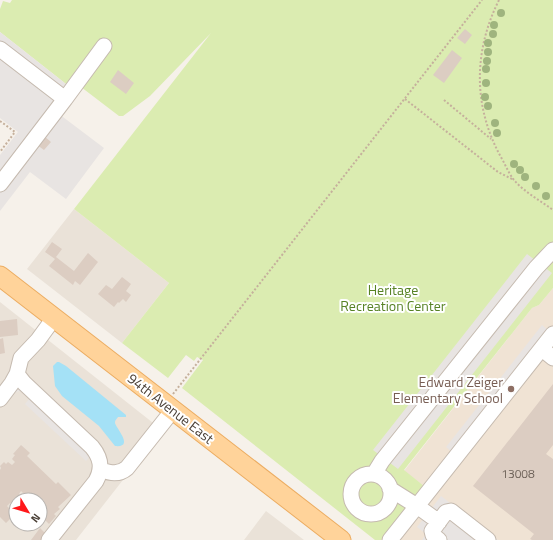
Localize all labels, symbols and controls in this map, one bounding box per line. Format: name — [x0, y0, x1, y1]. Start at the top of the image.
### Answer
park label: Heritage Recreation Center — [340, 279, 446, 316]
street label: 94th Avenue East — [123, 368, 219, 448]
place label: Edward Zeiger Elementary School — [393, 371, 503, 408]
marker: Edward Zeiger Elementary School — [506, 384, 516, 394]
house number: 13008 — [501, 464, 535, 483]
north arrow — [8, 492, 48, 532]
text: N — [27, 510, 45, 526]

